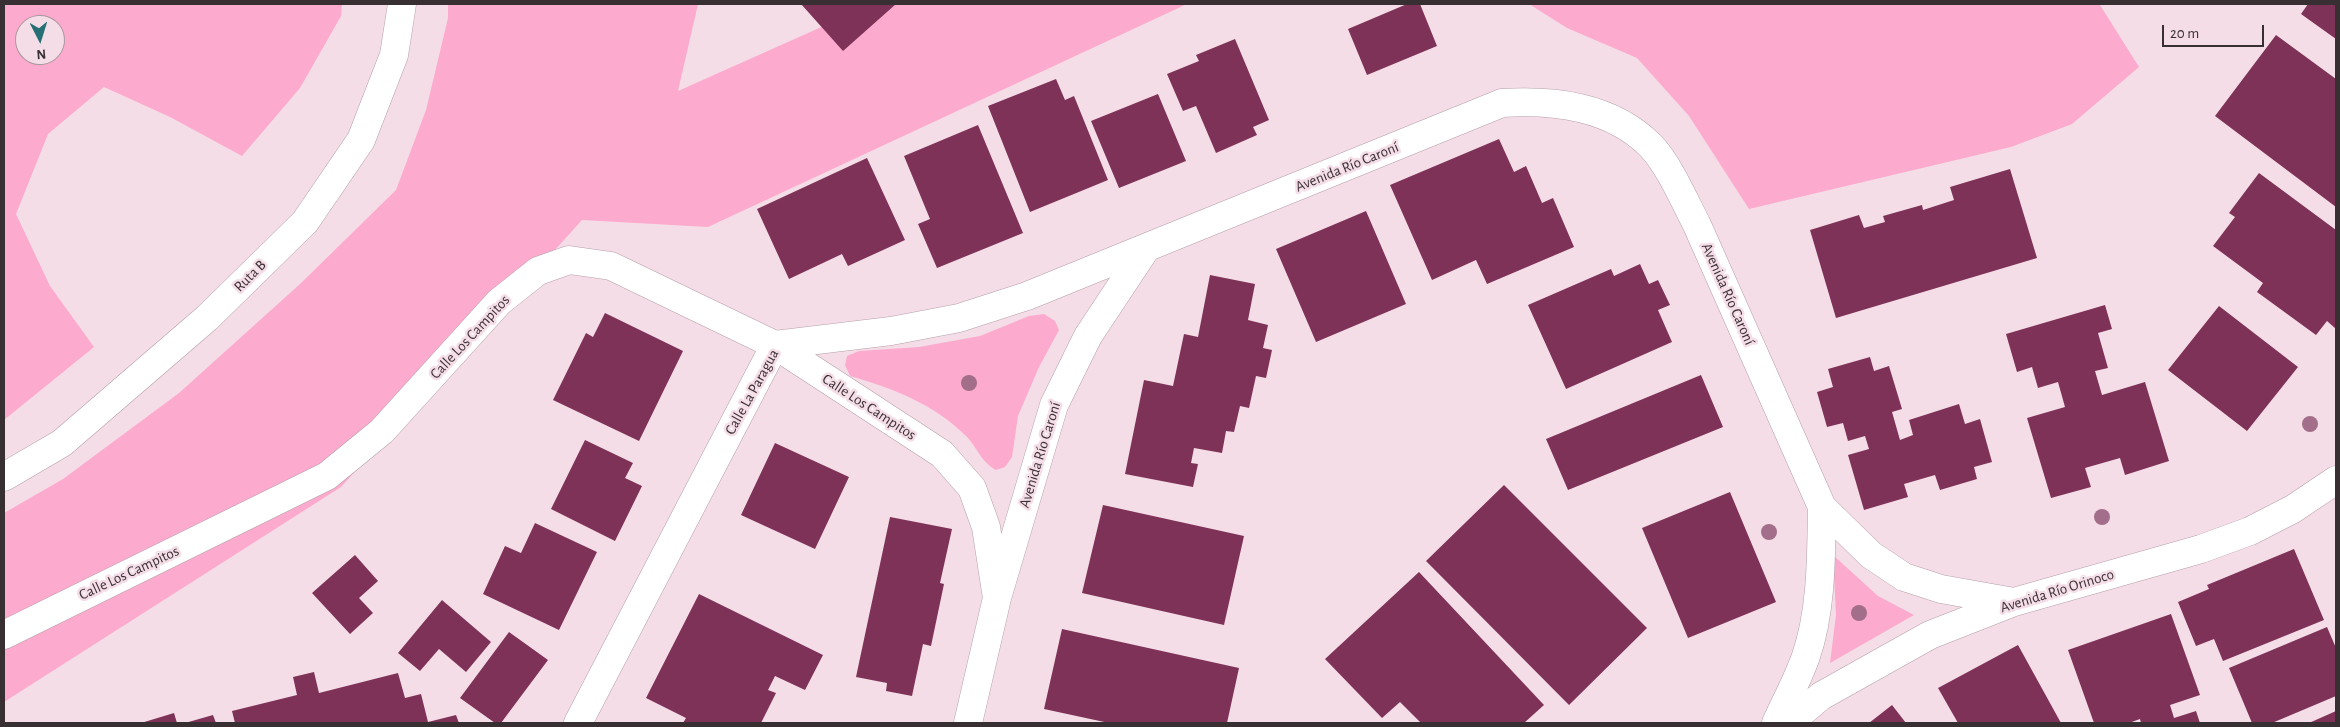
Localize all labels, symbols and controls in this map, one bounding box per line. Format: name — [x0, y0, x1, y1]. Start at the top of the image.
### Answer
north arrow — [15, 15, 65, 65]
scale bar — [2165, 15, 2268, 47]
text: 20 m — [2170, 26, 2199, 41]
text: N — [36, 47, 47, 61]
street label: Avenida Río Caroní — [1293, 138, 1401, 196]
street label: Avenida Río Caroní — [1697, 240, 1759, 348]
street label: Ruta B — [230, 256, 270, 296]
street label: Calle Los Campitos — [426, 291, 514, 383]
street label: Calle La Paragua — [721, 346, 783, 438]
street label: Calle Los Campitos — [819, 370, 919, 444]
street label: Avenida Río Caroní — [1015, 400, 1065, 510]
street label: Calle Los Campitos — [76, 542, 182, 604]
street label: Avenida Río Orinoco — [1998, 565, 2116, 617]

